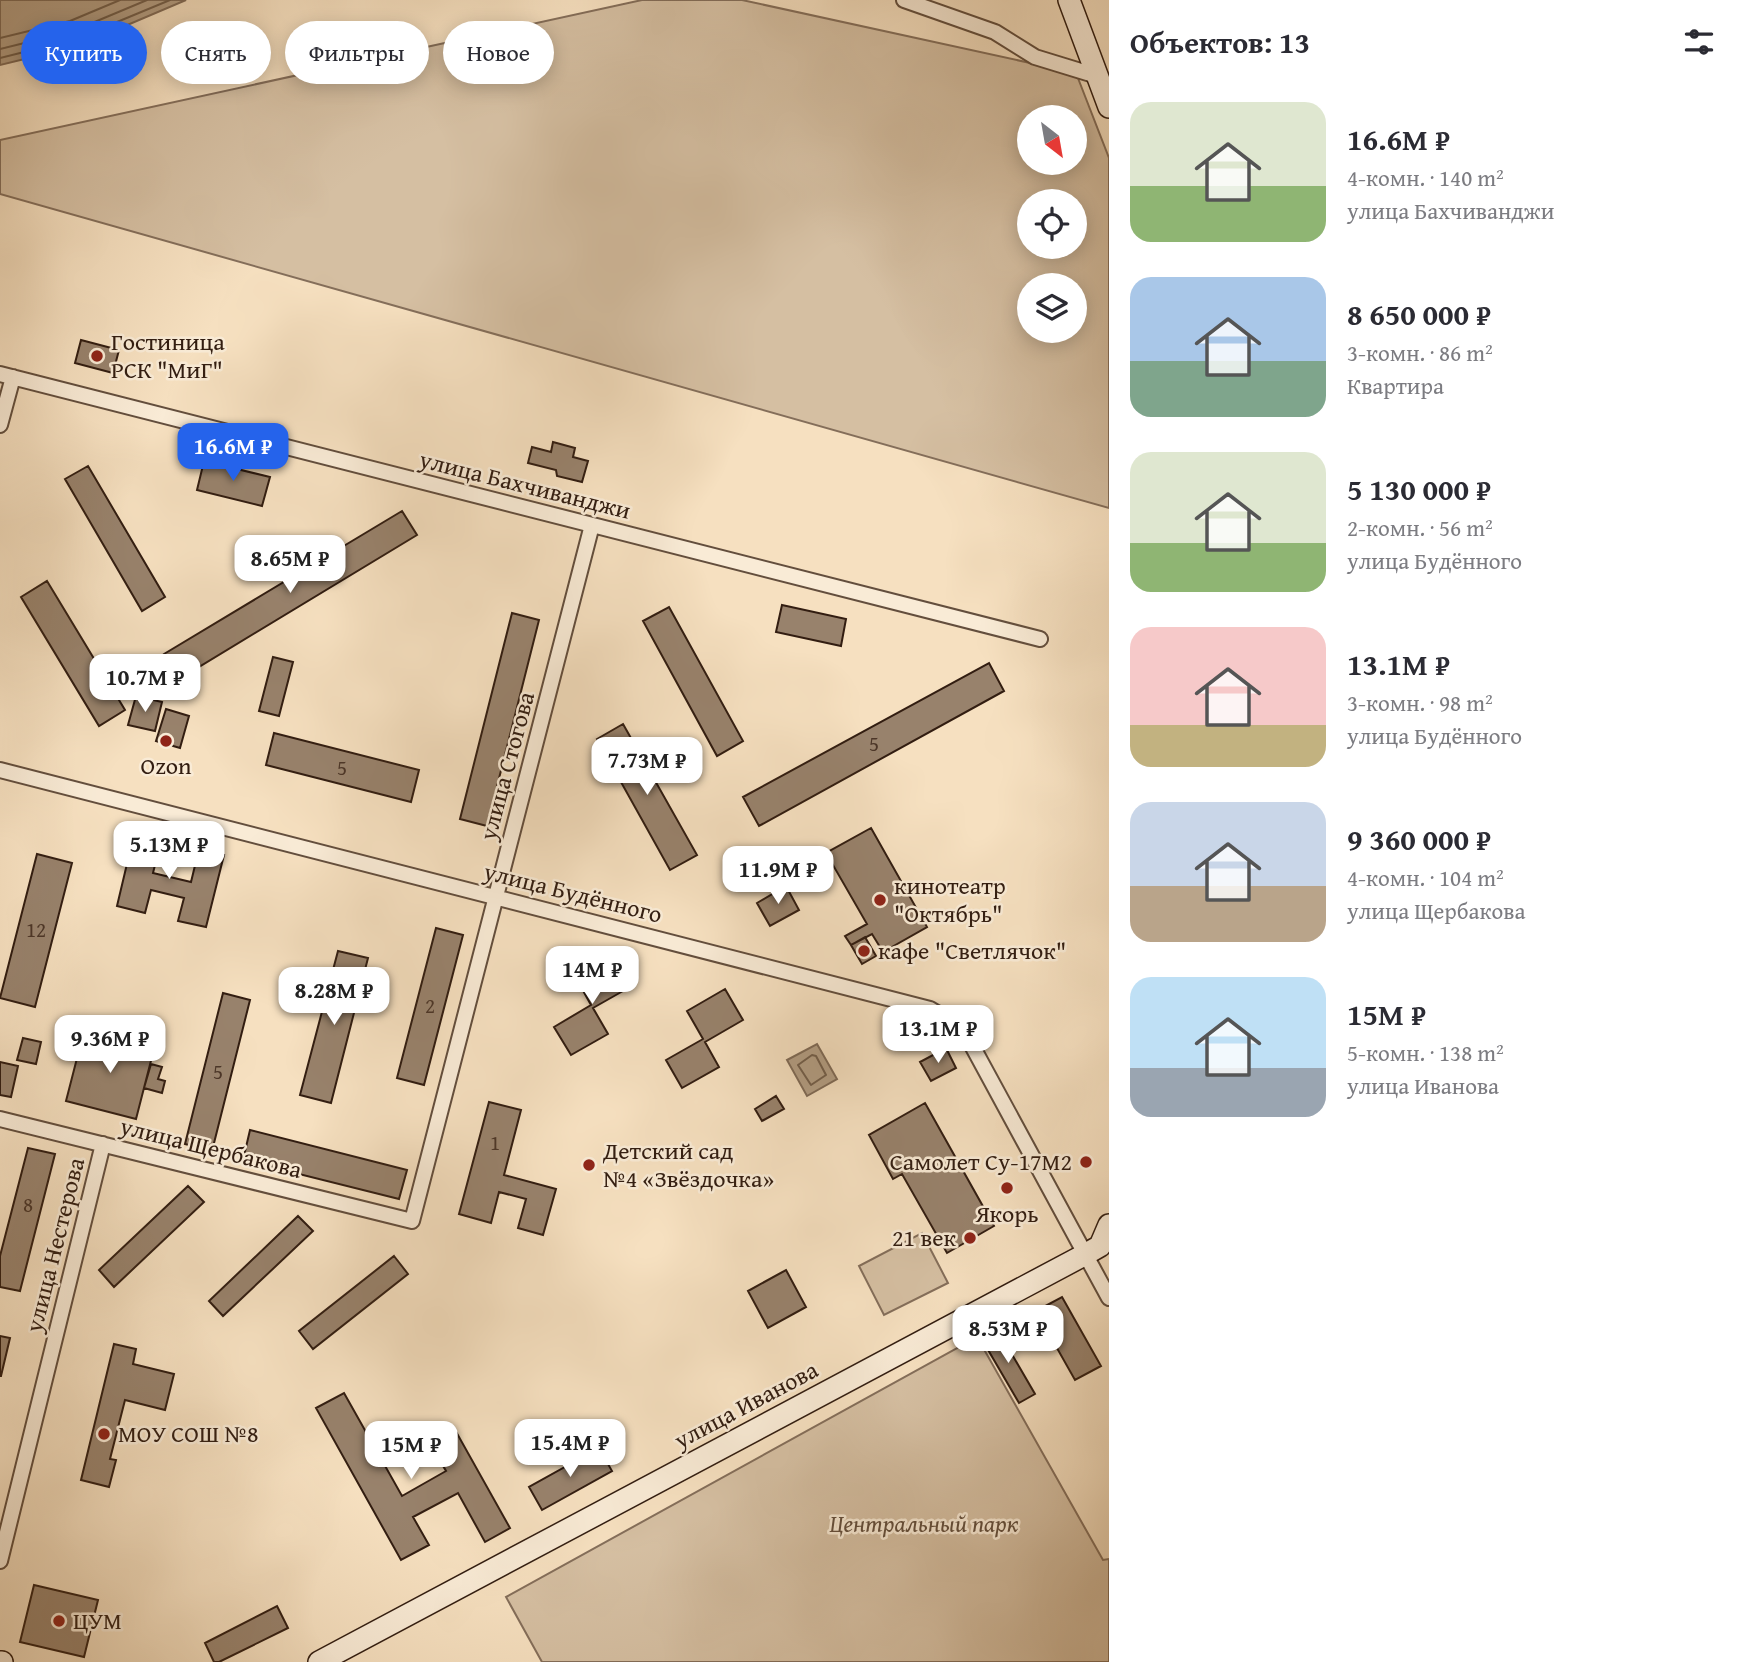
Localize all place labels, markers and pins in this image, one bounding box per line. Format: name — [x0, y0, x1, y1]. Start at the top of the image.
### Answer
place label: Гостиница РСК "МиГ" — [111, 324, 225, 387]
marker: Гостиница РСК "МиГ" — [89, 348, 105, 364]
pin: 16.6M ₽ — [168, 424, 298, 483]
pin: 8.65M ₽ — [225, 536, 355, 595]
pin: 10.7M ₽ — [80, 654, 210, 714]
marker: Ozon — [158, 733, 174, 749]
pin: 7.73M ₽ — [582, 738, 712, 797]
place label: Ozon — [141, 748, 192, 783]
pin: 5.13M ₽ — [104, 822, 234, 881]
pin: 11.9M ₽ — [713, 846, 843, 906]
place label: кинотеатр "Октябрь" — [894, 868, 1006, 931]
marker: кинотеатр "Октябрь" — [872, 892, 888, 908]
place label: кафе "Светлячок" — [878, 933, 1066, 968]
marker: кафе "Светлячок" — [856, 943, 872, 959]
pin: 14M ₽ — [543, 946, 641, 1006]
pin: 8.28M ₽ — [269, 968, 399, 1027]
pin: 13.1M ₽ — [873, 1006, 1003, 1065]
pin: 9.36M ₽ — [45, 1016, 175, 1075]
place label: Детский сад №4 «Звёздочка» — [602, 1133, 774, 1196]
place label: Самолет Су-17М2 — [890, 1144, 1072, 1179]
marker: Самолет Су-17М2 — [1078, 1154, 1094, 1170]
marker: Детский сад №4 «Звёздочка» — [581, 1157, 597, 1173]
marker: Якорь — [999, 1180, 1015, 1196]
place label: Якорь — [974, 1196, 1039, 1231]
place label: 21 век — [892, 1220, 956, 1255]
marker: 21 век — [962, 1230, 978, 1246]
pin: 8.53M ₽ — [943, 1306, 1073, 1365]
place label: МОУ СОШ №8 — [118, 1416, 259, 1451]
pin: 15.4M ₽ — [505, 1420, 635, 1479]
pin: 15M ₽ — [362, 1422, 460, 1481]
marker: МОУ СОШ №8 — [96, 1426, 112, 1442]
place label: ЦУМ — [73, 1603, 122, 1638]
marker: ЦУМ — [51, 1613, 67, 1629]

